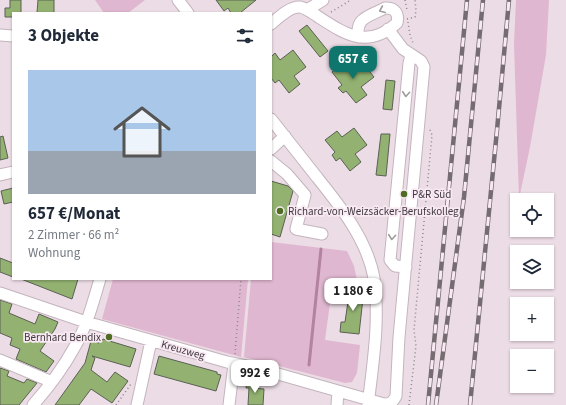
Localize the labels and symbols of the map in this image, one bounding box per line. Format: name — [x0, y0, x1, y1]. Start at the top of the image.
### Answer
one-way arrow — [379, 6, 386, 14]
pin: 657 € — [325, 46, 381, 80]
one-way arrow — [402, 91, 411, 97]
place label: P&R Süd — [412, 187, 451, 202]
marker: P&R Süd — [399, 189, 409, 199]
place label: Richard-von-Weizsäcker-Berufskolleg — [288, 204, 459, 219]
marker: Richard-von-Weizsäcker-Berufskolleg — [275, 206, 285, 216]
one-way arrow — [388, 234, 397, 240]
pin: 1 180 € — [316, 278, 390, 312]
place label: Bernhard Bendix — [24, 330, 101, 345]
marker: Bernhard Bendix — [104, 332, 114, 342]
street label: Kreuzweg — [159, 337, 207, 364]
pin: 992 € — [227, 360, 283, 394]

